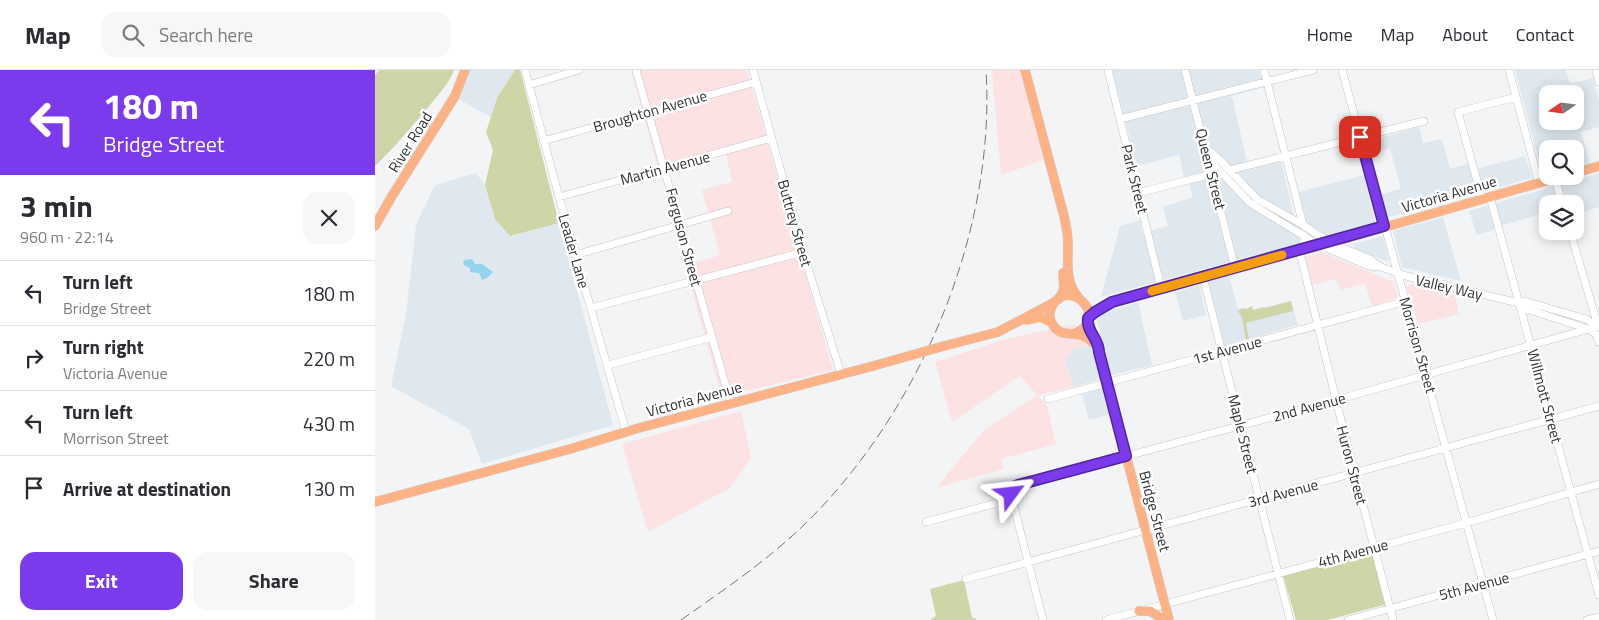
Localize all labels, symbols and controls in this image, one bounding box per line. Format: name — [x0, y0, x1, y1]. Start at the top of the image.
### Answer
search box — [101, 12, 451, 57]
text: Map — [25, 17, 71, 53]
text: Search here — [159, 20, 253, 49]
icon: search — [119, 21, 147, 49]
text: Home — [1307, 21, 1353, 48]
text: Map — [1381, 21, 1414, 48]
text: About — [1442, 21, 1488, 48]
text: Contact — [1516, 21, 1574, 48]
text: 180 m — [103, 79, 199, 133]
street label: Broughton Avenue — [590, 84, 710, 138]
north arrow — [1539, 85, 1584, 130]
map controls — [1539, 85, 1584, 240]
icon: left — [20, 90, 85, 155]
street label: River Road — [382, 107, 438, 177]
pin — [1339, 116, 1381, 158]
icon: arrive — [1346, 123, 1374, 151]
street label: Queen Street — [1190, 126, 1232, 213]
text: Bridge Street — [103, 127, 225, 161]
button: search — [1539, 140, 1584, 185]
street label: Park Street — [1115, 142, 1155, 217]
street label: Martin Avenue — [618, 145, 712, 191]
street label: Victoria Avenue — [1399, 169, 1499, 219]
street label: Buttrey Street — [772, 177, 819, 270]
text: 3 min — [20, 183, 93, 229]
street label: Ferguson Street — [660, 185, 708, 289]
button: close — [303, 192, 355, 244]
button: layers — [1539, 195, 1584, 240]
street label: Leader Lane — [552, 211, 596, 291]
text: 960 m · 22:14 — [20, 225, 114, 249]
text: Turn left — [63, 267, 133, 296]
street label: Valley Way — [1413, 268, 1485, 306]
icon: left — [20, 279, 48, 307]
text: 180 m — [303, 279, 355, 308]
street label: Morrison Street — [1393, 294, 1443, 396]
text: Bridge Street — [63, 296, 151, 320]
street label: 1st Avenue — [1190, 330, 1264, 370]
text: Turn right — [63, 332, 144, 361]
icon: right — [20, 344, 48, 372]
text: 220 m — [303, 344, 355, 373]
street label: Willmott Street — [1521, 346, 1569, 446]
text: Victoria Avenue — [63, 361, 167, 385]
street label: Victoria Avenue — [644, 375, 744, 423]
street label: 2nd Avenue — [1270, 386, 1348, 428]
street label: Maple Street — [1222, 392, 1264, 477]
text: Turn left — [63, 397, 133, 426]
icon: left — [20, 409, 48, 437]
text: 430 m — [303, 409, 355, 438]
street label: Huron Street — [1330, 423, 1374, 508]
text: Morrison Street — [63, 426, 169, 450]
position arrow — [984, 467, 1036, 519]
street label: Bridge Street — [1133, 468, 1177, 555]
street label: 3rd Avenue — [1245, 473, 1321, 513]
icon: arrive — [20, 474, 48, 502]
text: Arrive at destination — [63, 474, 231, 503]
text: 130 m — [303, 474, 355, 503]
street label: 4th Avenue — [1315, 533, 1391, 573]
button: Exit — [20, 552, 183, 610]
button: Share — [193, 552, 355, 610]
street label: 5th Avenue — [1436, 566, 1512, 606]

